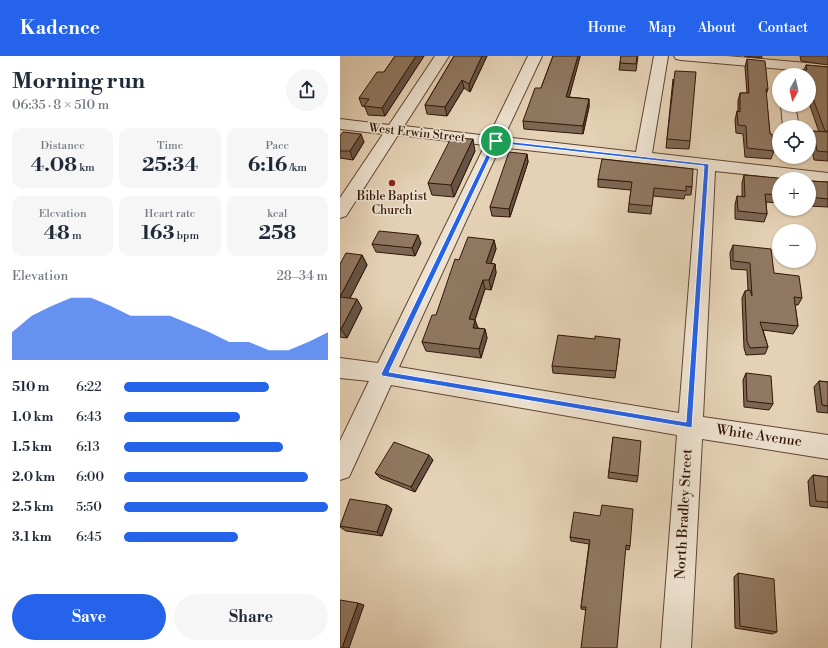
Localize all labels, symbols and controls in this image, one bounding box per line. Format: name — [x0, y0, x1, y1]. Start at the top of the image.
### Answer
text: Kadence — [20, 16, 100, 40]
text: Home — [588, 19, 626, 37]
text: Map — [648, 19, 676, 37]
text: About — [698, 19, 736, 37]
text: Contact — [758, 19, 808, 37]
text: Morning run — [12, 68, 145, 95]
north arrow — [772, 68, 816, 112]
map controls — [772, 68, 816, 268]
button: share — [286, 69, 328, 111]
text: 06:35 · 8 × 510 m — [12, 97, 109, 113]
street label: West Erwin Street — [367, 120, 467, 146]
button: locate — [772, 120, 816, 164]
pin — [479, 124, 513, 158]
icon: arrive — [485, 130, 507, 152]
text: Distance — [40, 139, 85, 153]
text: Time — [157, 139, 183, 153]
text: Pace — [266, 139, 289, 153]
text: 4.08 — [31, 153, 77, 178]
text: 25:34 — [142, 153, 198, 178]
text: 6:16 — [248, 153, 287, 178]
text: km — [77, 161, 95, 175]
text: /km — [287, 161, 307, 175]
button: + — [772, 172, 816, 216]
marker: Bible Baptist Church — [387, 178, 397, 188]
place label: Bible Baptist Church — [356, 189, 428, 218]
text: Elevation — [39, 207, 86, 221]
text: Heart rate — [145, 207, 195, 221]
text: kcal — [267, 207, 287, 221]
text: 48 — [44, 221, 70, 246]
text: 163 — [141, 221, 174, 246]
text: 258 — [259, 221, 296, 246]
button: − — [772, 224, 816, 268]
text: m — [70, 229, 82, 243]
text: bpm — [174, 229, 199, 243]
text: Elevation — [12, 268, 68, 284]
text: 28–34 m — [276, 268, 328, 284]
text: 510 m — [12, 379, 49, 395]
text: 6:22 — [76, 379, 102, 395]
text: 1.0 km — [12, 409, 53, 425]
text: 6:43 — [76, 409, 102, 425]
street label: White Avenue — [714, 421, 803, 451]
text: 1.5 km — [12, 439, 52, 455]
text: 6:13 — [76, 439, 100, 455]
street label: North Bradley Street — [672, 448, 696, 580]
text: 2.0 km — [12, 469, 55, 485]
text: 6:00 — [76, 469, 104, 485]
text: 2.5 km — [12, 499, 54, 515]
text: 5:50 — [76, 499, 102, 515]
text: 3.1 km — [12, 529, 52, 545]
text: 6:45 — [76, 529, 102, 545]
button: Save — [12, 594, 166, 640]
button: Share — [174, 594, 328, 640]

